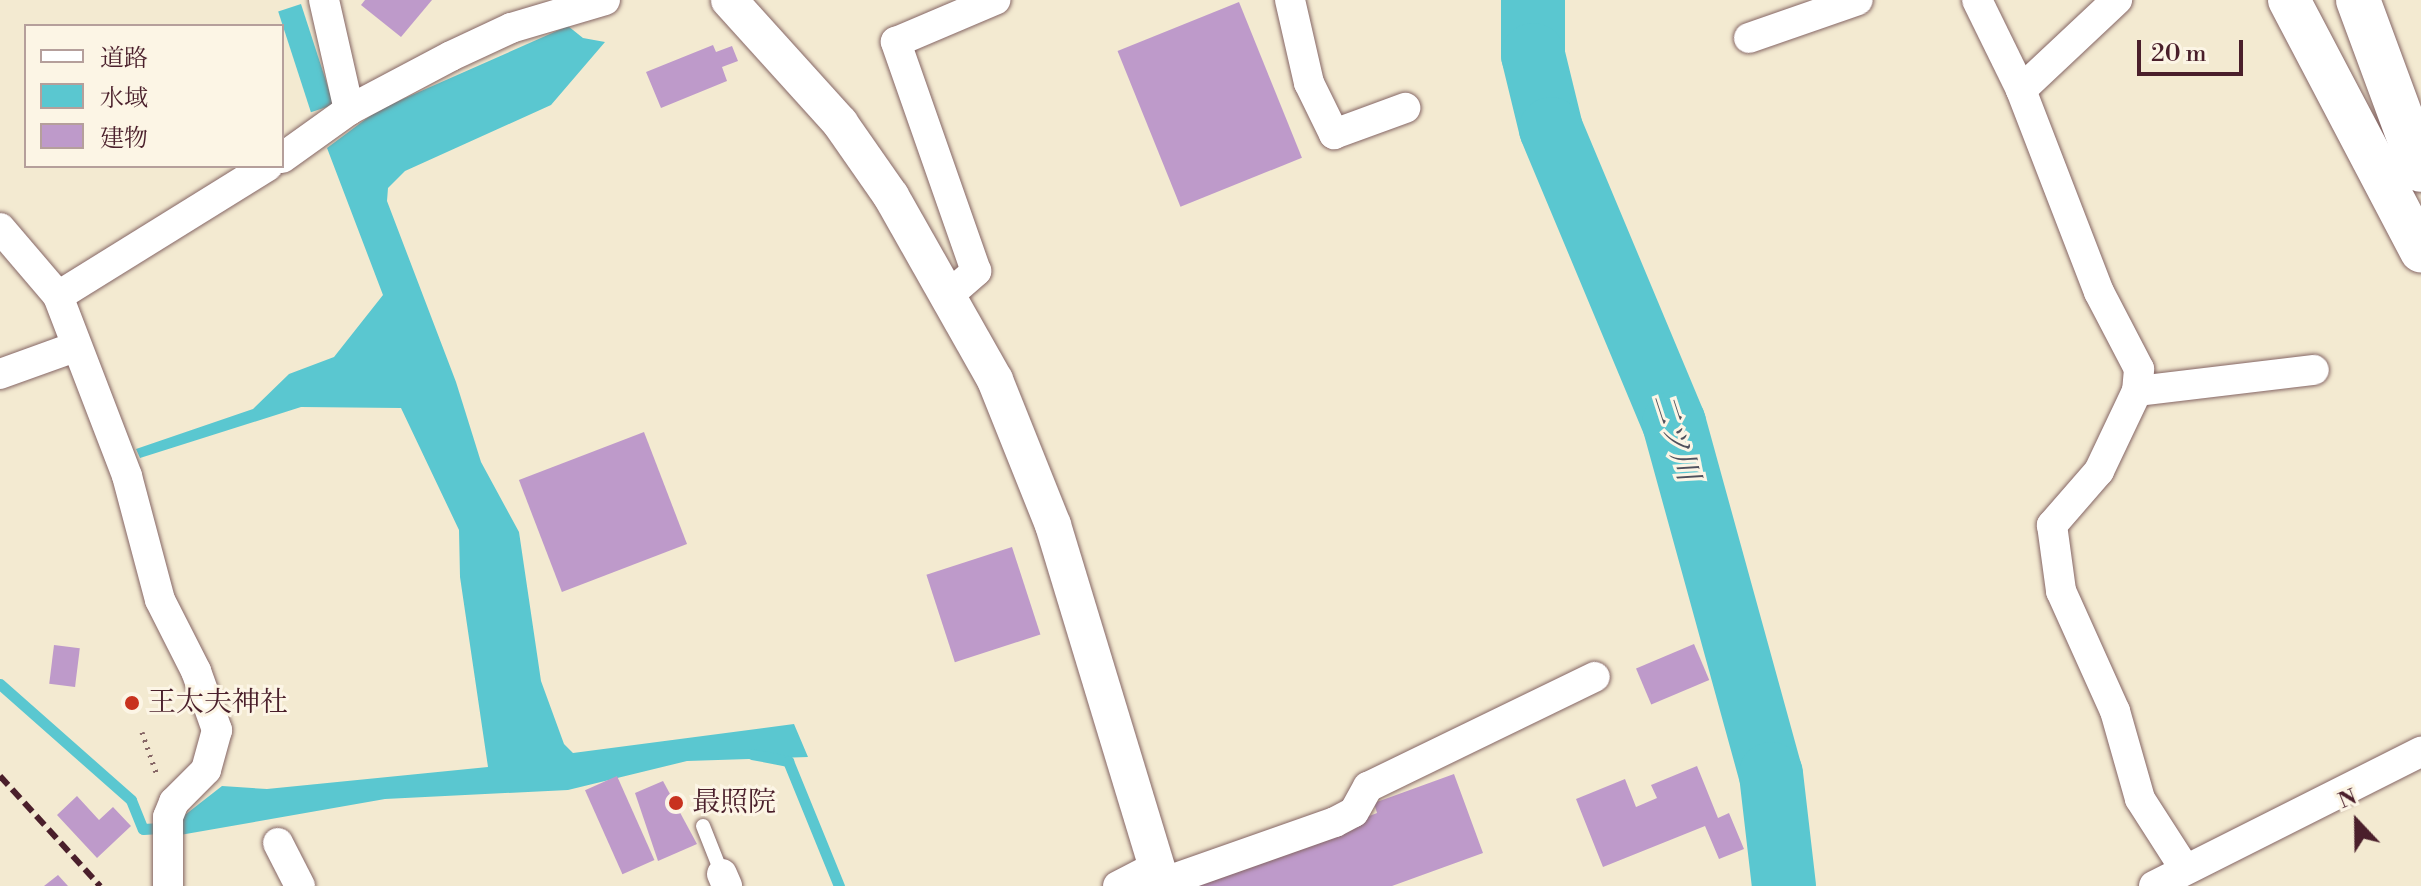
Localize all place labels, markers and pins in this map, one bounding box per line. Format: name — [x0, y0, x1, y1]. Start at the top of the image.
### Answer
place label: 王太夫神社 — [148, 686, 288, 720]
marker: 王太夫神社 — [123, 694, 141, 712]
place label: 最照院 — [692, 786, 776, 820]
marker: 最照院 — [667, 794, 685, 812]

